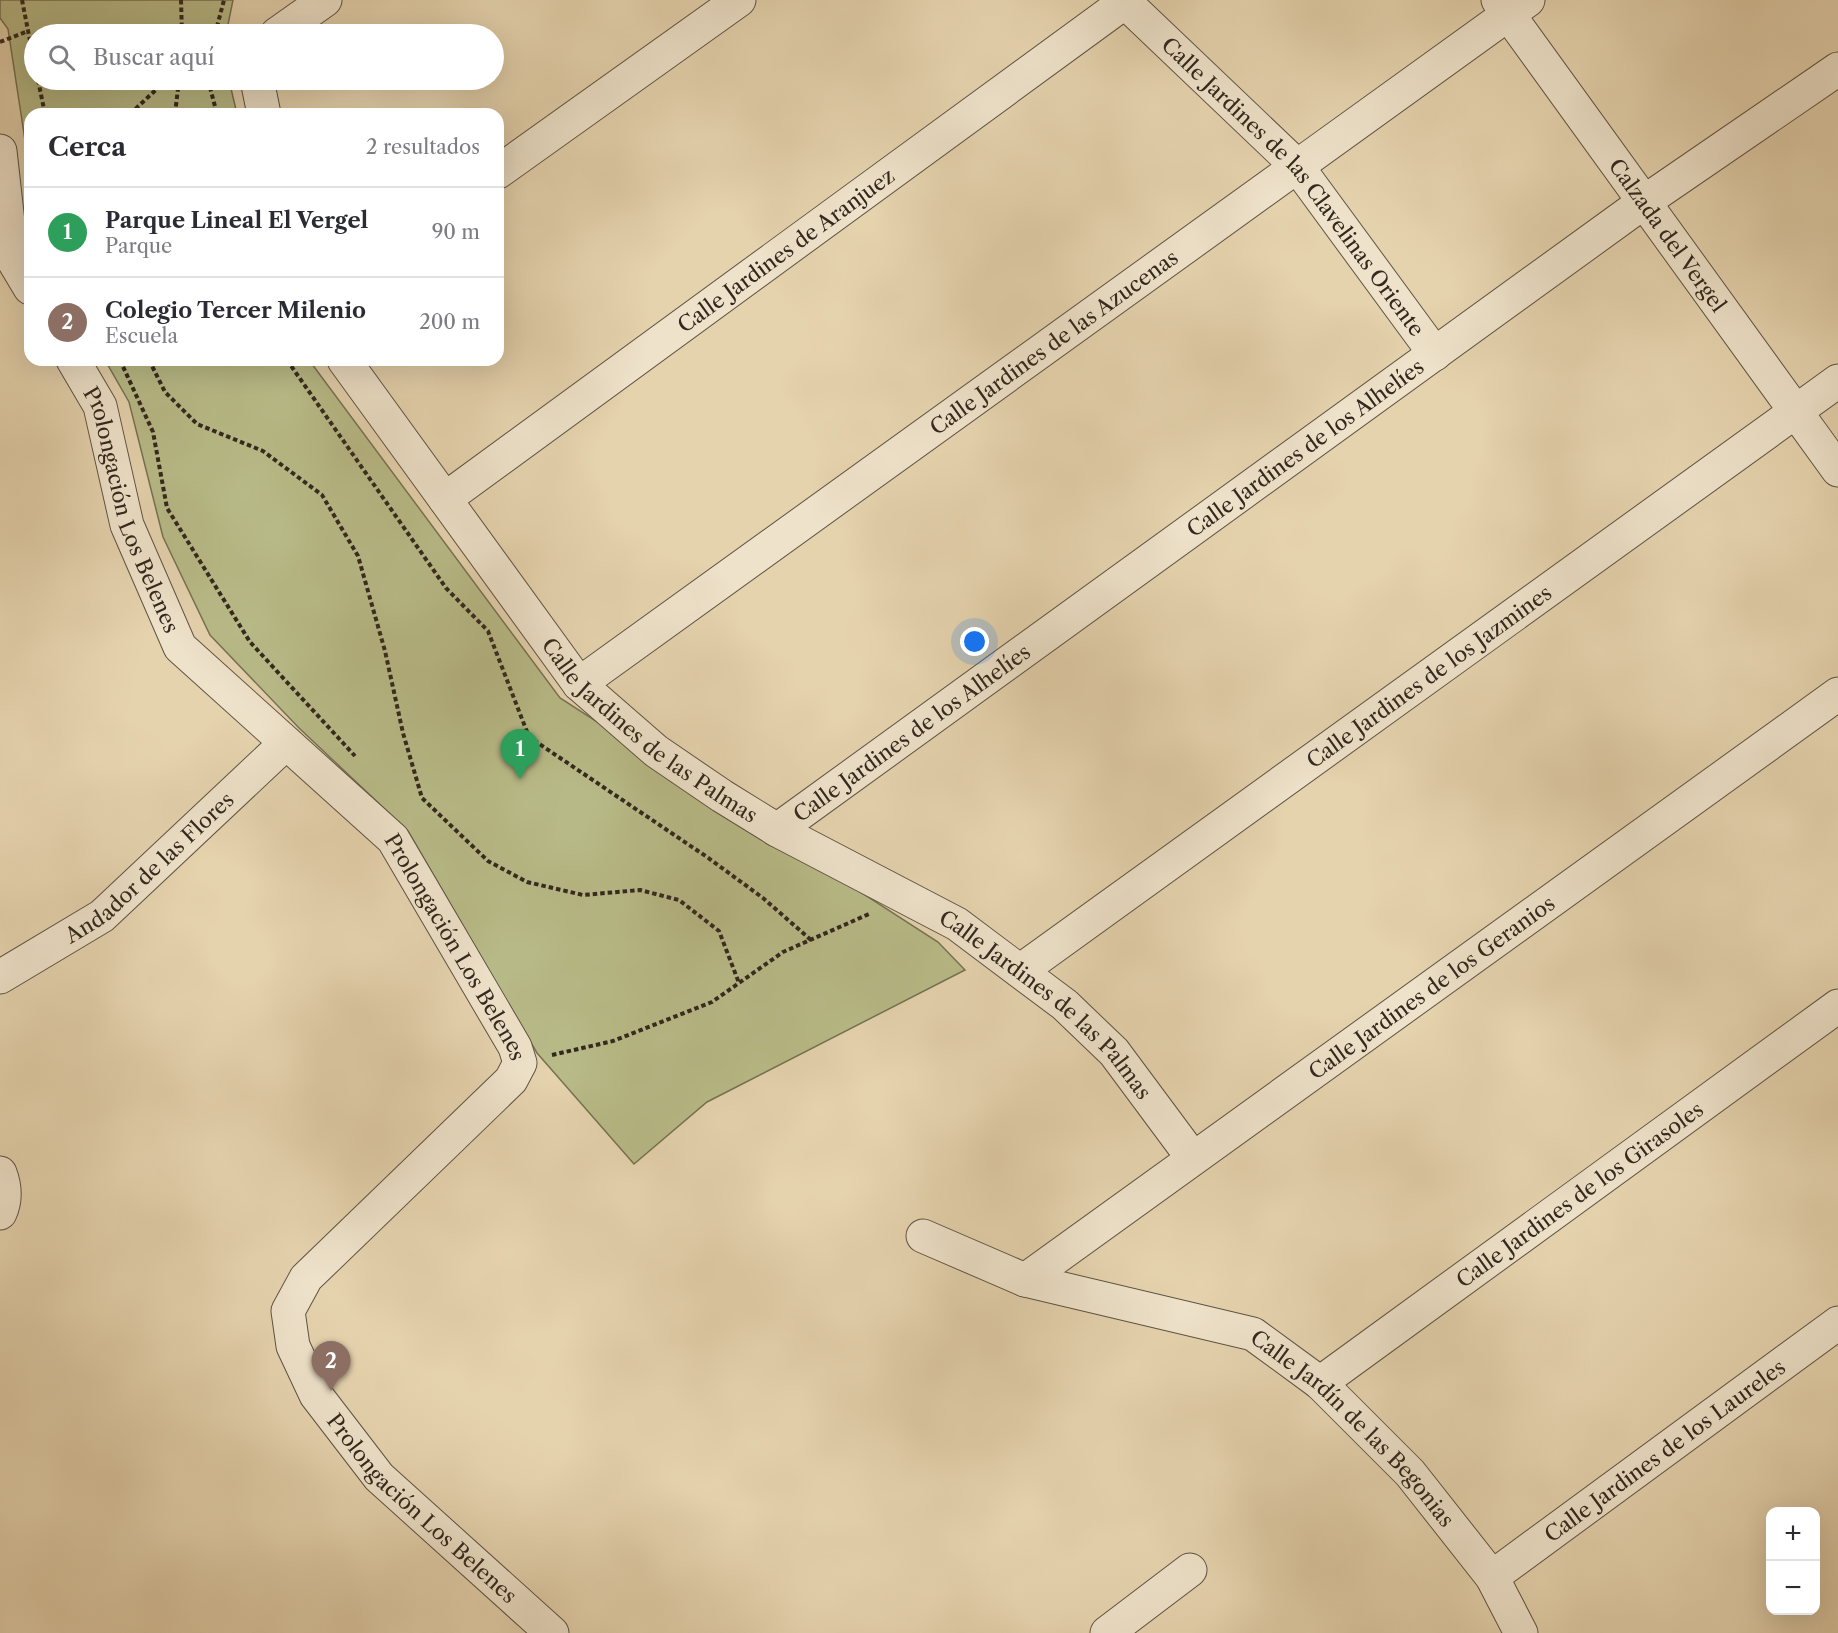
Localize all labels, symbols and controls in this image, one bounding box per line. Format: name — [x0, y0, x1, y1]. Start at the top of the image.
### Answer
search box — [24, 24, 504, 90]
street label: Calle Jardines de las Clavelinas Oriente — [1157, 32, 1430, 341]
icon: search — [45, 41, 78, 74]
text: Buscar aquí — [93, 44, 215, 71]
text: Cerca — [48, 131, 126, 163]
text: 2 resultados — [366, 135, 480, 159]
street label: Calzada del Vergel — [1604, 153, 1732, 316]
street label: Calle Jardines de Aranjuez — [672, 163, 899, 337]
text: Parque Lineal El Vergel — [105, 207, 368, 234]
text: 1 — [63, 220, 72, 244]
text: 90 m — [432, 220, 480, 244]
text: Parque — [105, 234, 172, 258]
street label: Calle Jardines de las Azucenas — [925, 244, 1182, 440]
text: Colegio Tercer Milenio — [105, 297, 366, 324]
text: 2 — [62, 310, 73, 334]
text: 200 m — [419, 310, 480, 334]
text: Escuela — [105, 324, 178, 348]
street label: Calle Jardines de los Alhelíes — [1182, 353, 1428, 542]
street label: Prolongación Los Belenes — [79, 382, 185, 636]
street label: Calle Jardines de los Jazmines — [1301, 579, 1556, 773]
your location — [960, 627, 989, 656]
street label: Calle Jardines de las Palmas — [537, 633, 762, 828]
street label: Calle Jardines de los Alhelíes — [788, 639, 1035, 827]
pin: 1 — [500, 730, 540, 779]
street label: Andador de las Flores — [59, 787, 238, 948]
street label: Prolongación Los Belenes — [380, 829, 531, 1063]
street label: Calle Jardines de los Geranios — [1304, 890, 1559, 1084]
street label: Calle Jardines de las Palmas — [935, 905, 1157, 1104]
street label: Calle Jardines de los Girasoles — [1451, 1096, 1708, 1292]
street label: Calle Jardín de las Begonias — [1246, 1324, 1460, 1531]
pin: 2 — [312, 1342, 350, 1391]
street label: Calle Jardines de los Laureles — [1539, 1354, 1790, 1547]
street label: Prolongación Los Belenes — [322, 1408, 522, 1608]
map controls — [1766, 1507, 1820, 1615]
button: + — [1766, 1507, 1820, 1561]
button: − — [1766, 1561, 1820, 1615]

